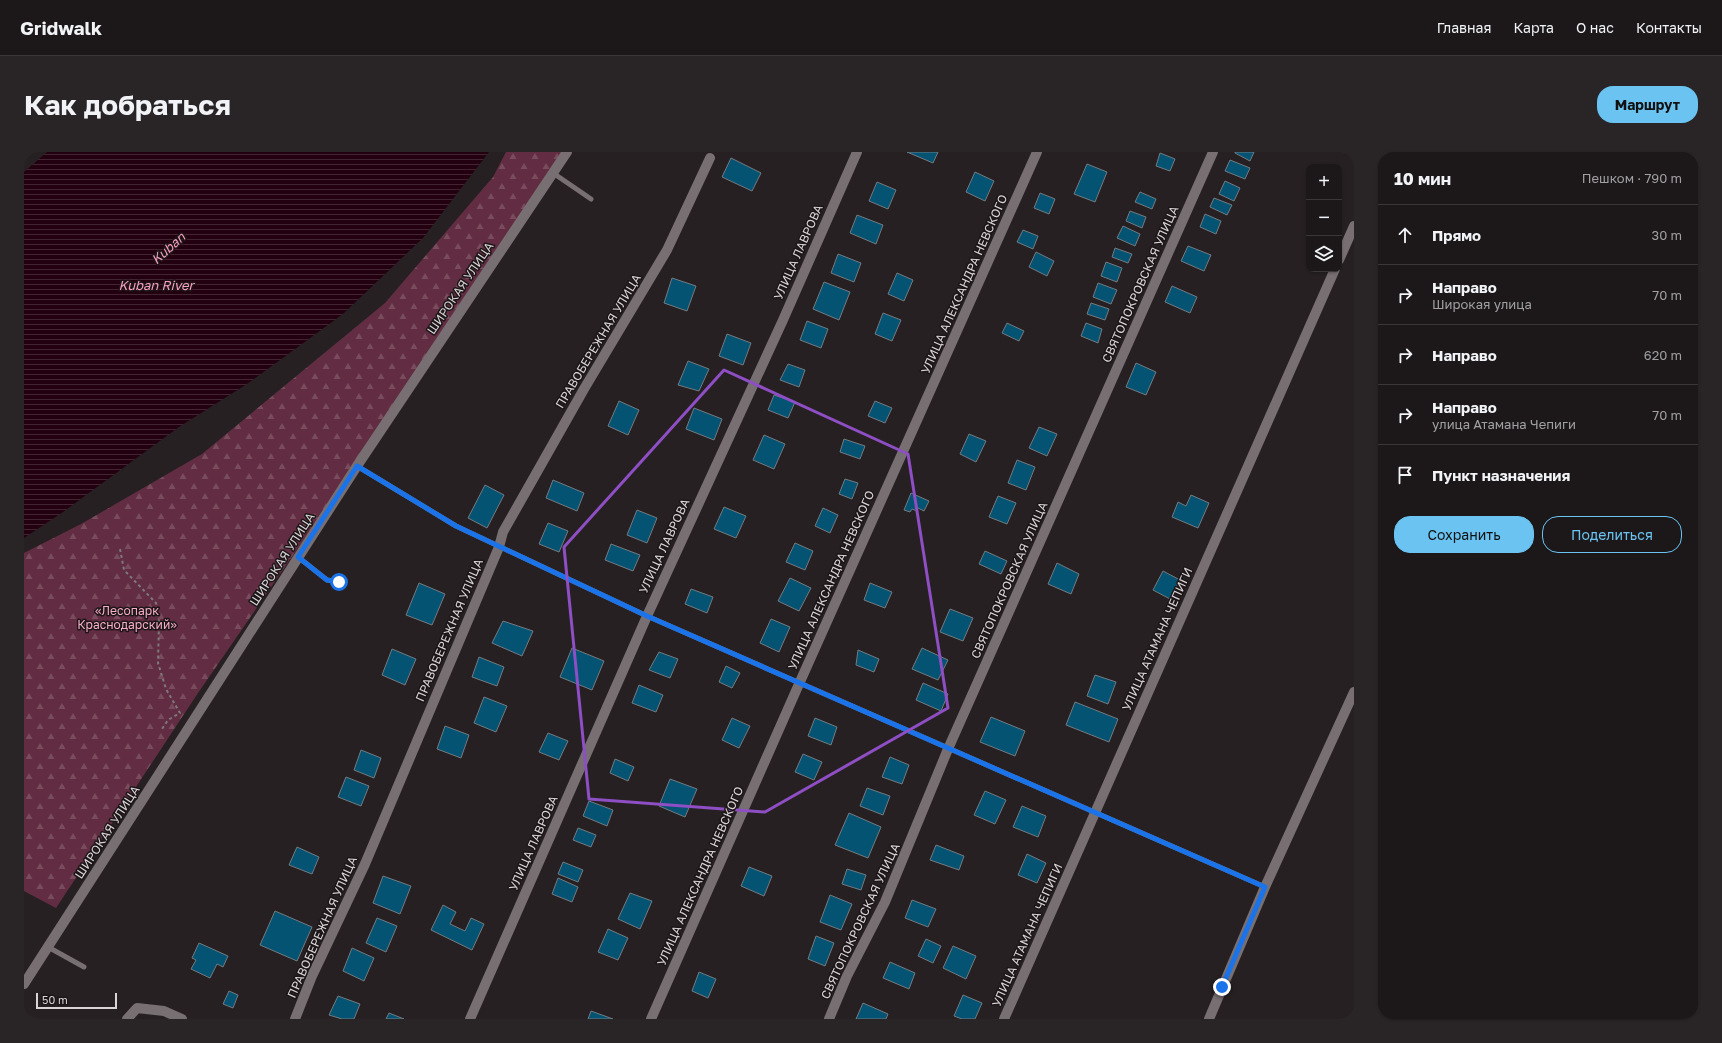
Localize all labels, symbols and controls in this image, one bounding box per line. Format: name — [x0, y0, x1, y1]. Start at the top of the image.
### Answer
text: Gridwalk — [20, 16, 102, 39]
text: Главная — [1437, 19, 1491, 36]
text: Карта — [1513, 19, 1554, 36]
text: О нас — [1576, 19, 1614, 36]
text: Контакты — [1636, 19, 1702, 36]
button: Маршрут — [1597, 86, 1698, 123]
text: Как добраться — [24, 88, 231, 121]
map controls — [1306, 164, 1342, 272]
button: + — [1306, 164, 1342, 200]
text: 10 мин — [1394, 168, 1451, 189]
text: Пешком · 790 m — [1582, 170, 1682, 186]
street label: УЛИЦА АЛЕКСАНДРА НЕВСКОГО — [918, 192, 1010, 376]
button: − — [1306, 200, 1342, 236]
street label: УЛИЦА ЛАВРОВА — [770, 202, 826, 302]
street label: СВЯТОПОКРОВСКАЯ УЛИЦА — [1099, 203, 1181, 365]
icon: ahead — [1394, 224, 1416, 246]
text: Прямо — [1432, 226, 1481, 244]
text: 30 m — [1652, 227, 1682, 243]
water label: Kuban — [148, 228, 189, 267]
button: layers — [1306, 236, 1342, 272]
street label: ШИРОКАЯ УЛИЦА — [424, 239, 496, 337]
street label: ПРАВОБЕРЕЖНАЯ УЛИЦА — [552, 271, 644, 411]
water label: Kuban River — [118, 277, 195, 293]
text: Направо — [1432, 278, 1497, 296]
icon: right — [1394, 284, 1416, 306]
text: 70 m — [1652, 287, 1682, 303]
text: Широкая улица — [1432, 296, 1532, 312]
icon: right — [1394, 344, 1416, 366]
text: Направо — [1432, 346, 1497, 364]
text: 620 m — [1644, 347, 1682, 363]
text: Направо — [1432, 398, 1497, 416]
icon: right — [1394, 404, 1416, 426]
text: 70 m — [1652, 407, 1682, 423]
text: улица Атамана Чепиги — [1432, 416, 1576, 432]
icon: arrive — [1394, 464, 1416, 486]
text: Пункт назначения — [1432, 466, 1570, 484]
street label: УЛИЦА АЛЕКСАНДРА НЕВСКОГО — [785, 488, 877, 672]
street label: УЛИЦА ЛАВРОВА — [635, 496, 693, 596]
street label: СВЯТОПОКРОВСКАЯ УЛИЦА — [968, 499, 1050, 661]
street label: ШИРОКАЯ УЛИЦА — [246, 510, 318, 608]
button: Сохранить — [1394, 516, 1534, 553]
button: Поделиться — [1542, 516, 1682, 553]
street label: ПРАВОБЕРЕЖНАЯ УЛИЦА — [412, 556, 486, 704]
street label: УЛИЦА АТАМАНА ЧЕПИГИ — [1119, 565, 1195, 713]
route start — [330, 573, 348, 591]
park label: «Лесопарк Краснодарский» — [77, 603, 177, 632]
street label: ШИРОКАЯ УЛИЦА — [71, 783, 143, 881]
street label: УЛИЦА АЛЕКСАНДРА НЕВСКОГО — [654, 784, 746, 968]
street label: УЛИЦА ЛАВРОВА — [505, 793, 561, 893]
street label: СВЯТОПОКРОВСКАЯ УЛИЦА — [817, 841, 903, 1001]
street label: ПРАВОБЕРЕЖНАЯ УЛИЦА — [284, 854, 360, 1000]
street label: УЛИЦА АТАМАНА ЧЕПИГИ — [989, 861, 1065, 1009]
route end — [1213, 978, 1231, 996]
scale bar — [36, 991, 117, 1010]
text: 50 m — [42, 993, 68, 1006]

